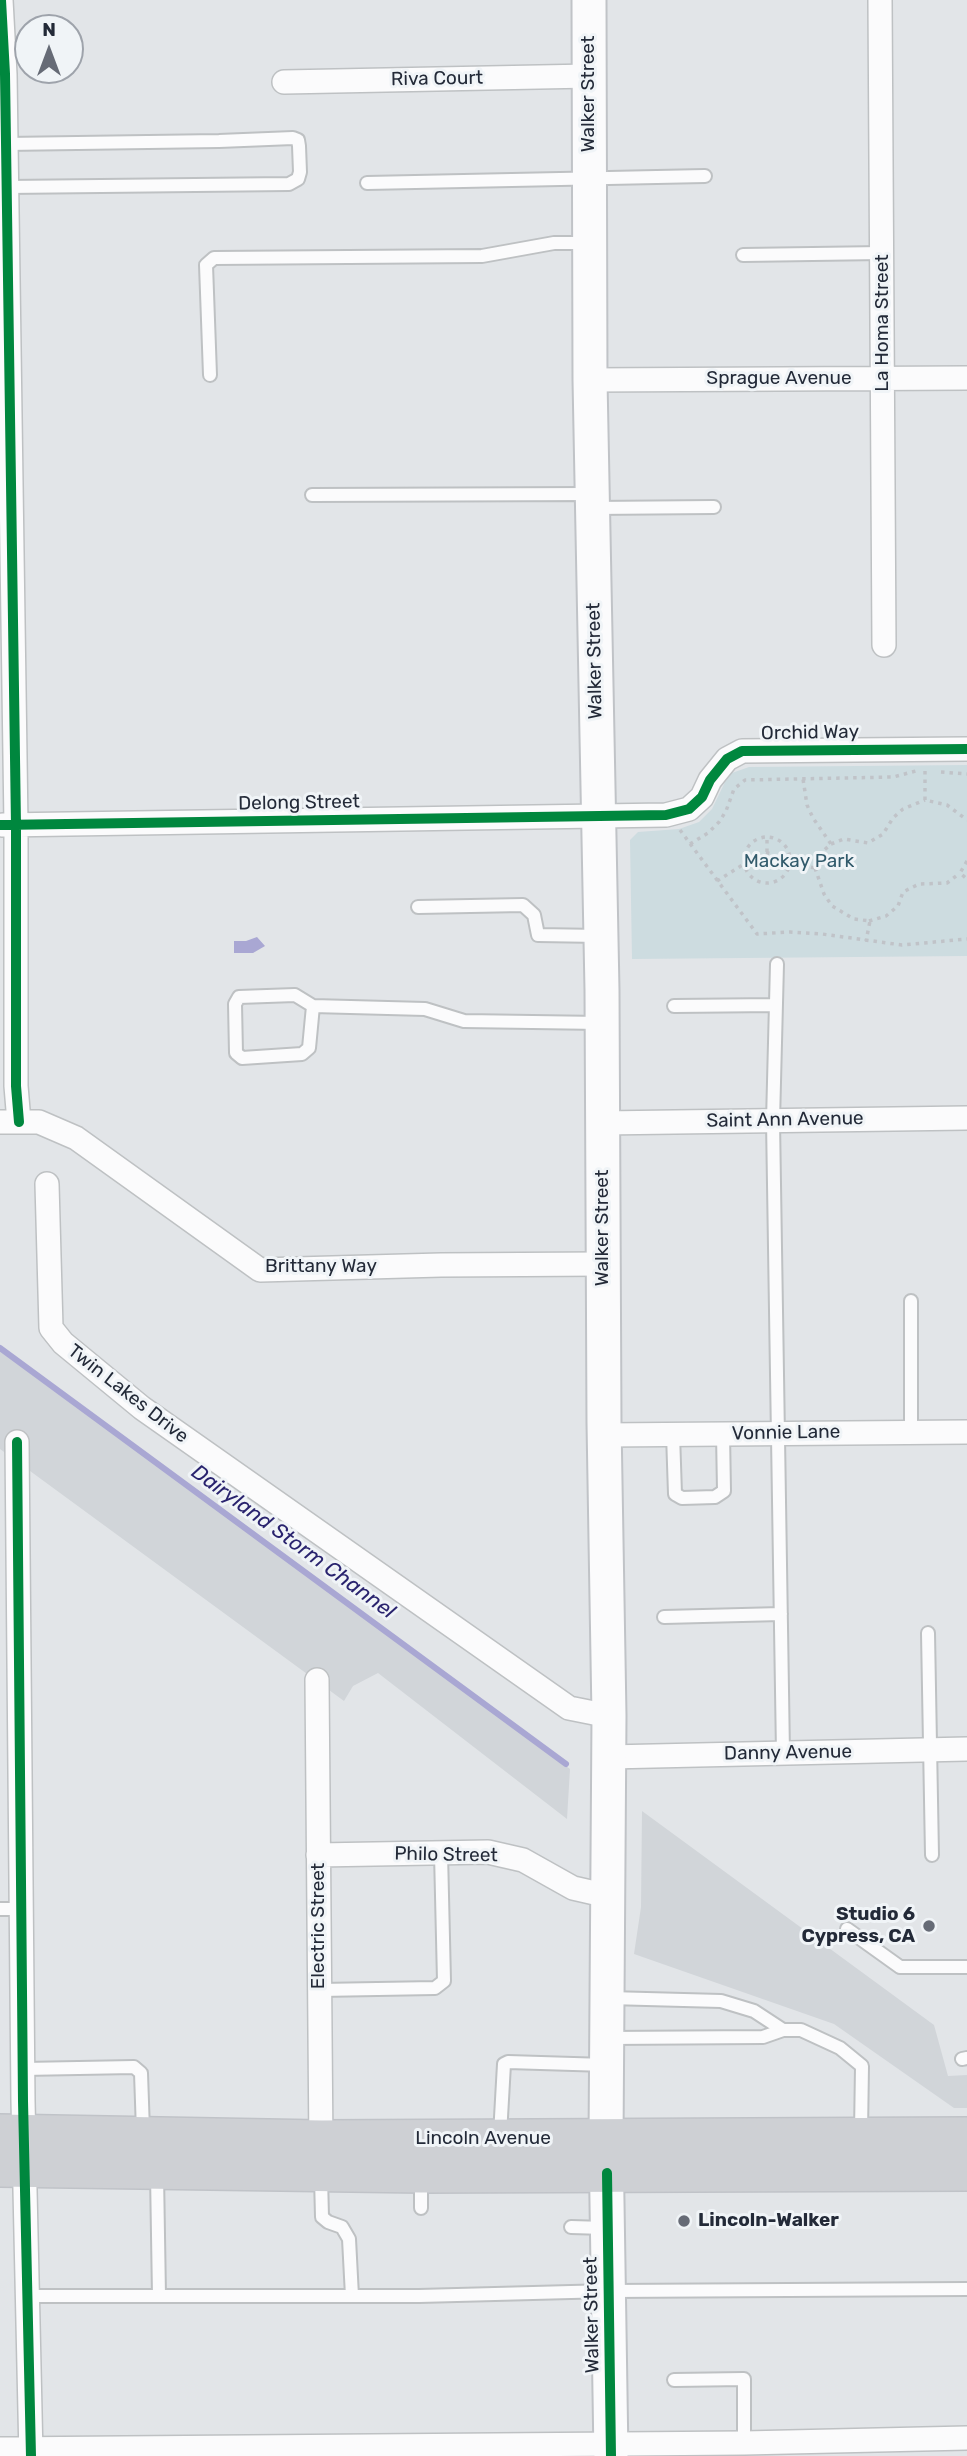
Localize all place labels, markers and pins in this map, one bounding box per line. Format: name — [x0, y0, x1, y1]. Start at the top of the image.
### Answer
place label: Studio 6 Cypress, CA — [801, 1904, 915, 1948]
marker: Studio 6 Cypress, CA — [921, 1918, 937, 1934]
place label: Lincoln-Walker — [698, 2210, 839, 2232]
marker: Lincoln-Walker — [676, 2213, 692, 2229]

